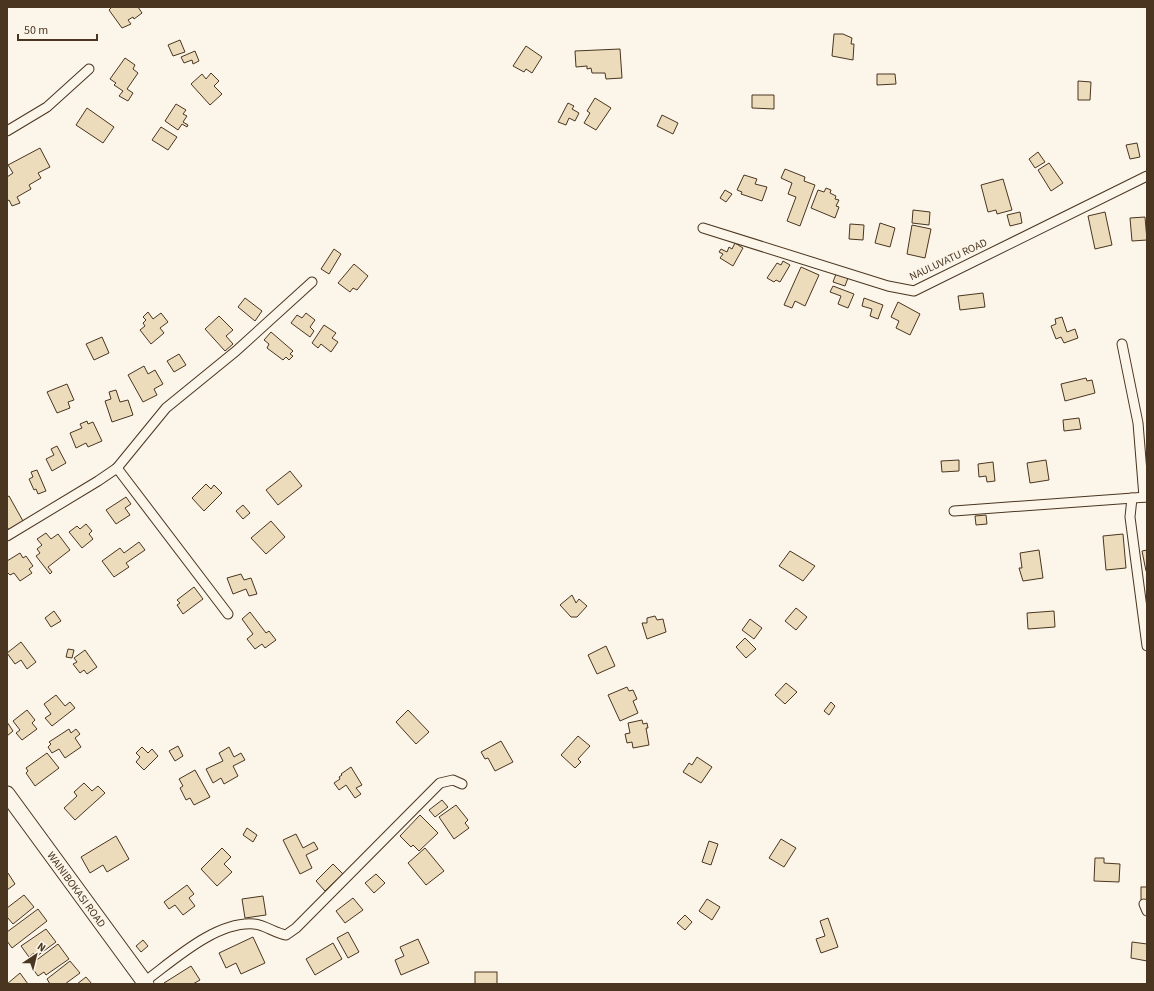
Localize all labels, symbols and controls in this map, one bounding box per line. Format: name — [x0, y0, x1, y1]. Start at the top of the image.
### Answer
scale bar — [18, 16, 97, 42]
text: 50 m — [24, 22, 48, 39]
street label: NAULUVATU ROAD — [907, 235, 990, 284]
street label: WAINIBOKASI ROAD — [43, 848, 109, 931]
north arrow — [16, 935, 56, 975]
text: N — [34, 939, 49, 955]

